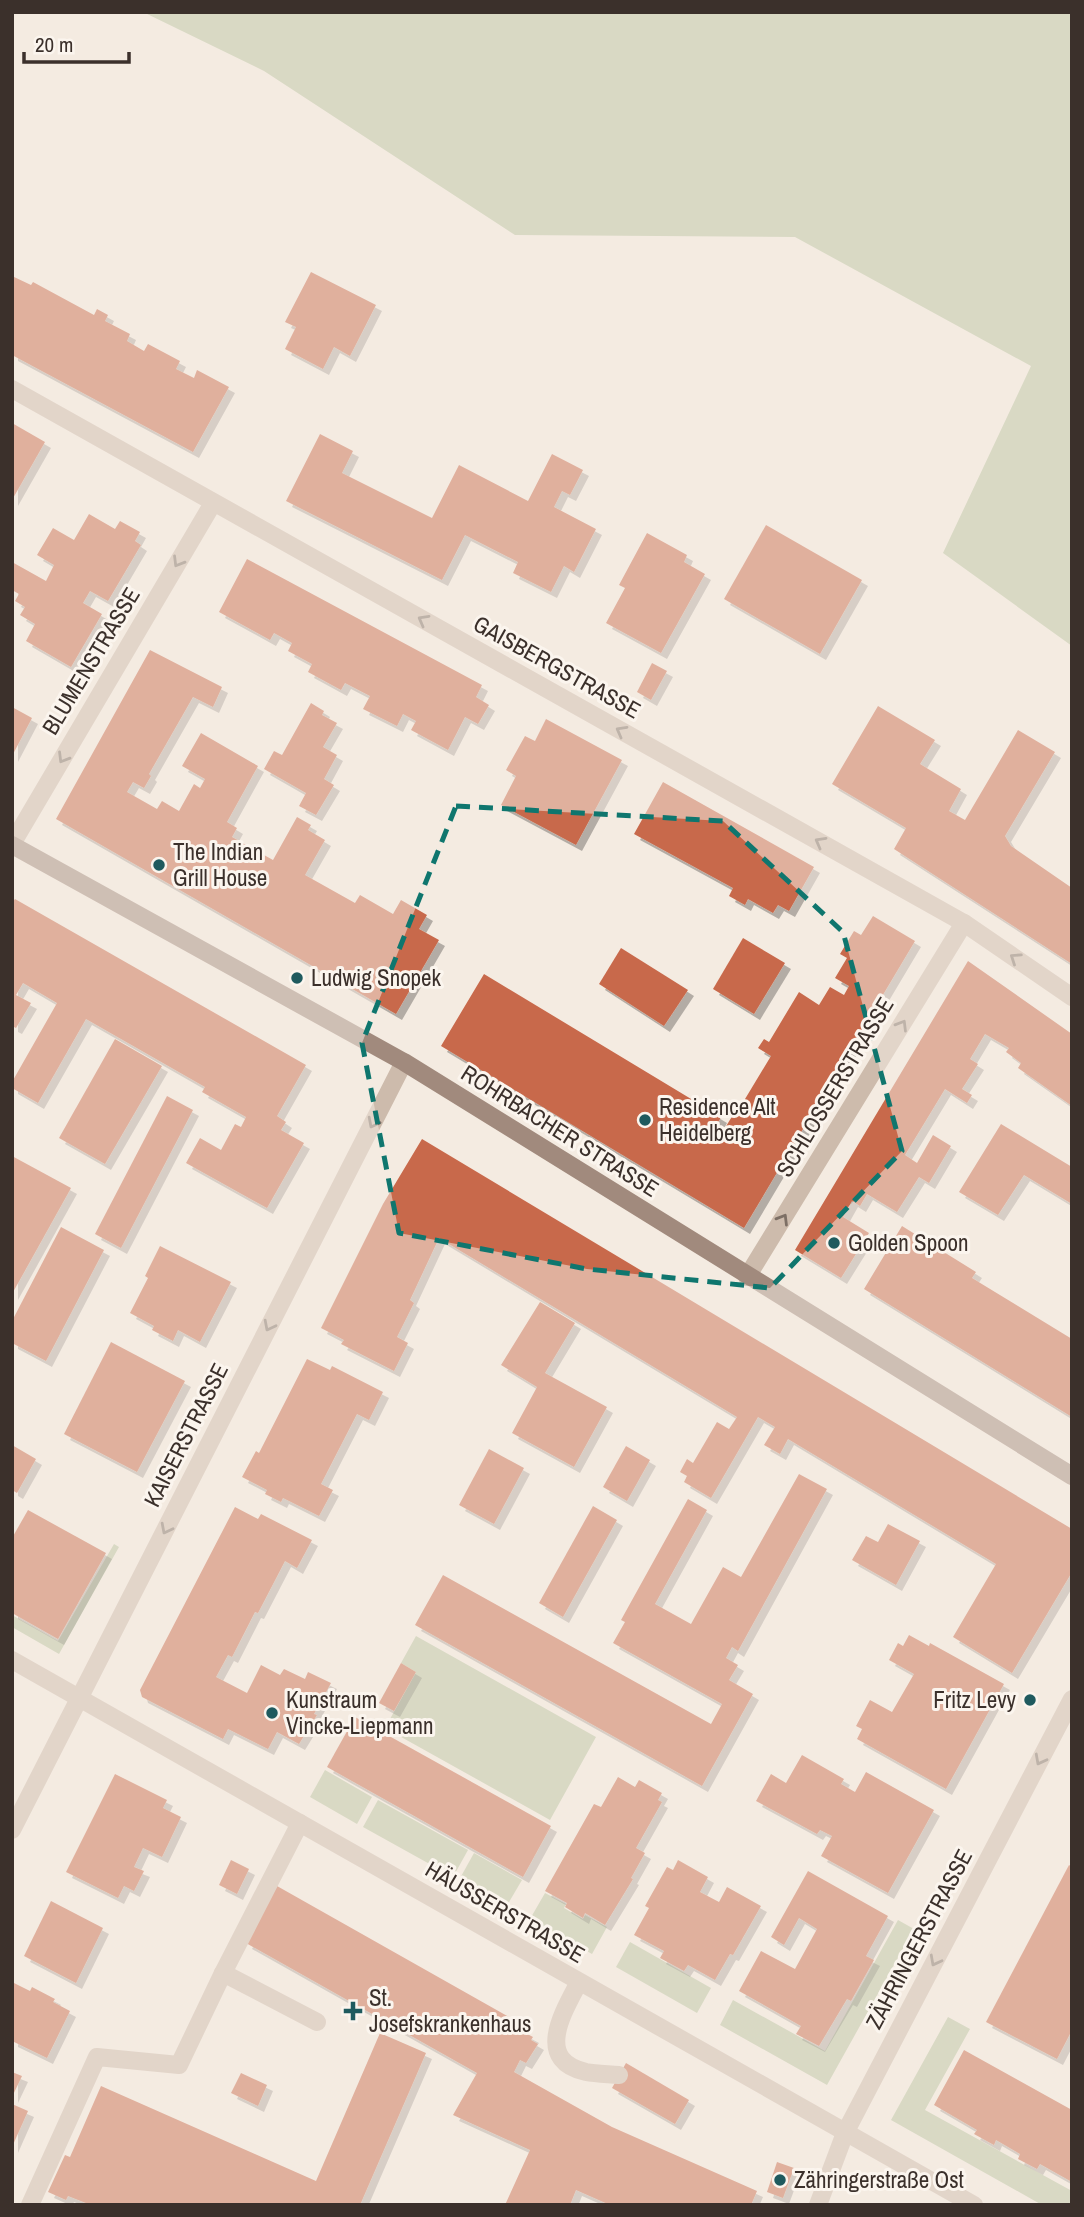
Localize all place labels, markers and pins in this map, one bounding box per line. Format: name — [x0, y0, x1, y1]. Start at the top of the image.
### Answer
place label: The Indian Grill House — [173, 836, 267, 893]
marker: The Indian Grill House — [151, 857, 167, 873]
place label: Ludwig Snopek — [311, 962, 442, 993]
marker: Ludwig Snopek — [289, 970, 305, 986]
place label: Residence Alt Heidelberg — [659, 1091, 775, 1148]
marker: Residence Alt Heidelberg — [637, 1112, 653, 1128]
place label: Golden Spoon — [848, 1227, 969, 1258]
marker: Golden Spoon — [826, 1235, 842, 1251]
place label: Kunstraum Vincke-Liepmann — [286, 1684, 434, 1741]
place label: Fritz Levy — [933, 1684, 1017, 1715]
marker: Fritz Levy — [1022, 1692, 1038, 1708]
marker: Kunstraum Vincke-Liepmann — [264, 1705, 280, 1721]
place label: St. Josefskrankenhaus — [369, 1982, 532, 2039]
marker: St. Josefskrankenhaus — [343, 2001, 363, 2021]
place label: Zähringerstraße Ost — [794, 2164, 964, 2195]
marker: Zähringerstraße Ost — [772, 2172, 788, 2188]

